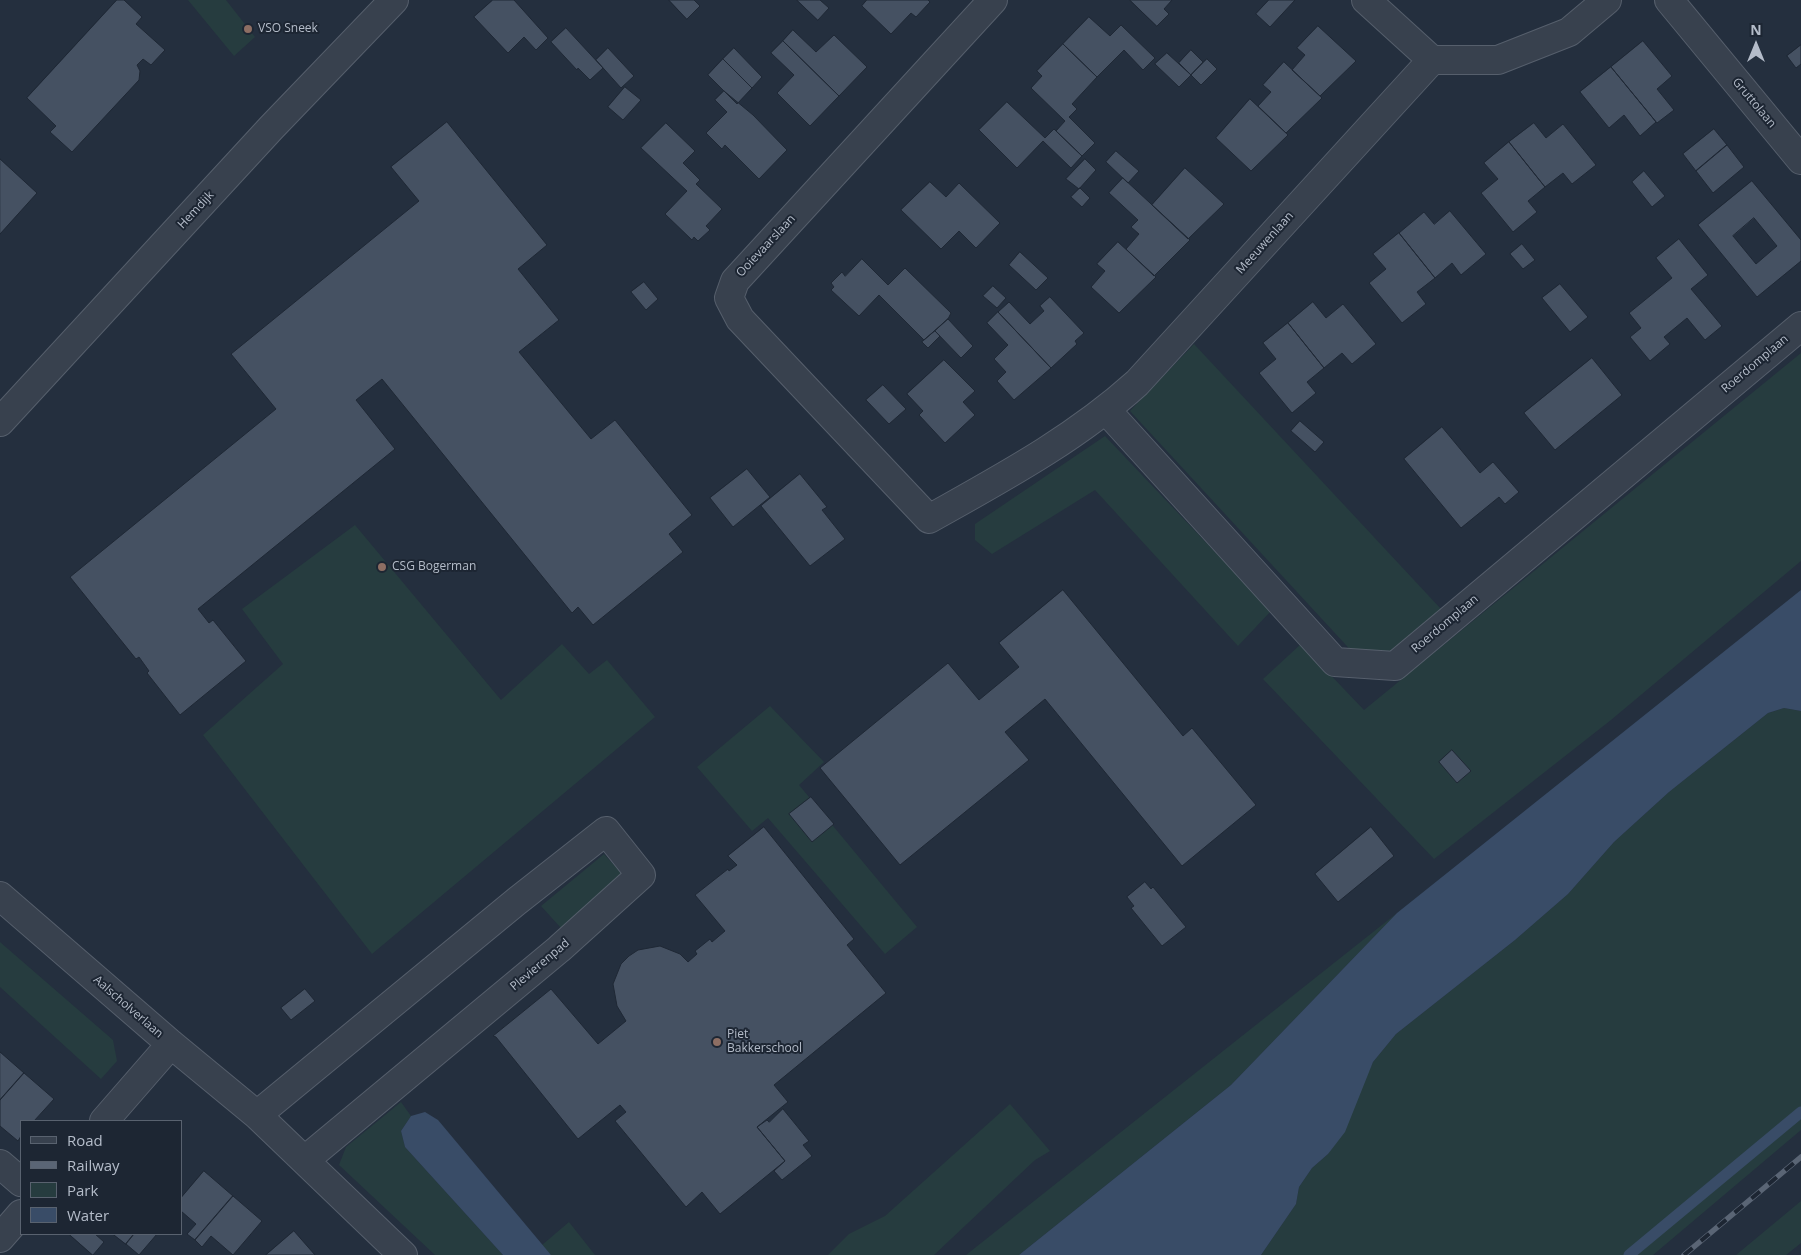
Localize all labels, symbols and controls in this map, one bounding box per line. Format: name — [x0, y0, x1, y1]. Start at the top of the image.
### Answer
north arrow — [1731, 20, 1781, 70]
text: N — [1750, 20, 1762, 39]
place label: VSO Sneek — [258, 22, 318, 36]
marker: VSO Sneek — [242, 23, 254, 35]
street label: Gruttolaan — [1729, 75, 1779, 131]
street label: Hemdijk — [175, 188, 217, 232]
street label: Meeuwenlaan — [1233, 209, 1297, 277]
street label: Ooievaarslaan — [733, 212, 799, 280]
street label: Roerdomplaan — [1719, 332, 1791, 396]
place label: CSG Bogerman — [392, 560, 476, 574]
marker: CSG Bogerman — [376, 561, 388, 573]
street label: Roerdomplaan — [1409, 592, 1481, 656]
street label: Plevierenpad — [507, 936, 573, 994]
street label: Aalscholverlaan — [90, 973, 166, 1041]
place label: Piet Bakkerschool — [727, 1028, 802, 1056]
marker: Piet Bakkerschool — [711, 1036, 723, 1048]
legend — [20, 1120, 182, 1235]
text: Road — [67, 1130, 103, 1150]
text: Railway — [67, 1155, 120, 1175]
text: Park — [67, 1180, 98, 1200]
text: Water — [67, 1205, 109, 1225]

